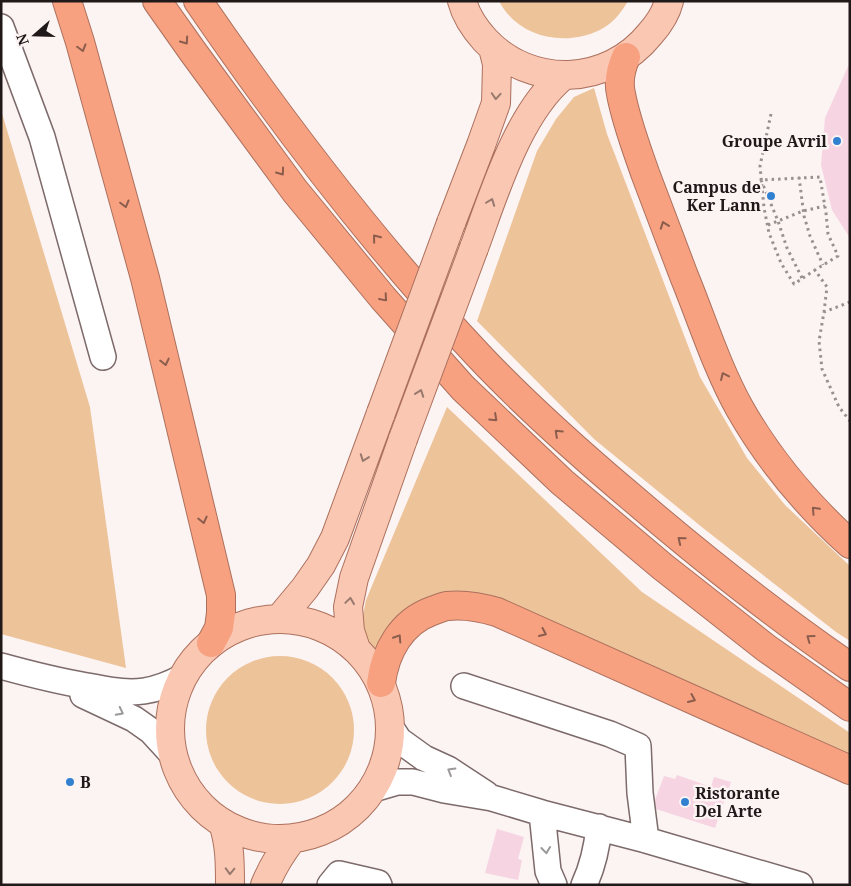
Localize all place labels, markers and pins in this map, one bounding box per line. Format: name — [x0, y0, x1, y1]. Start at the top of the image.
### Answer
place label: Groupe Avril — [722, 130, 827, 152]
marker: Groupe Avril — [831, 135, 843, 147]
place label: Campus de Ker Lann — [673, 176, 761, 216]
marker: Campus de Ker Lann — [765, 190, 777, 202]
place label: B — [80, 771, 91, 793]
marker: B — [64, 776, 76, 788]
place label: Ristorante Del Arte — [695, 782, 780, 822]
marker: Ristorante Del Arte — [679, 796, 691, 808]

